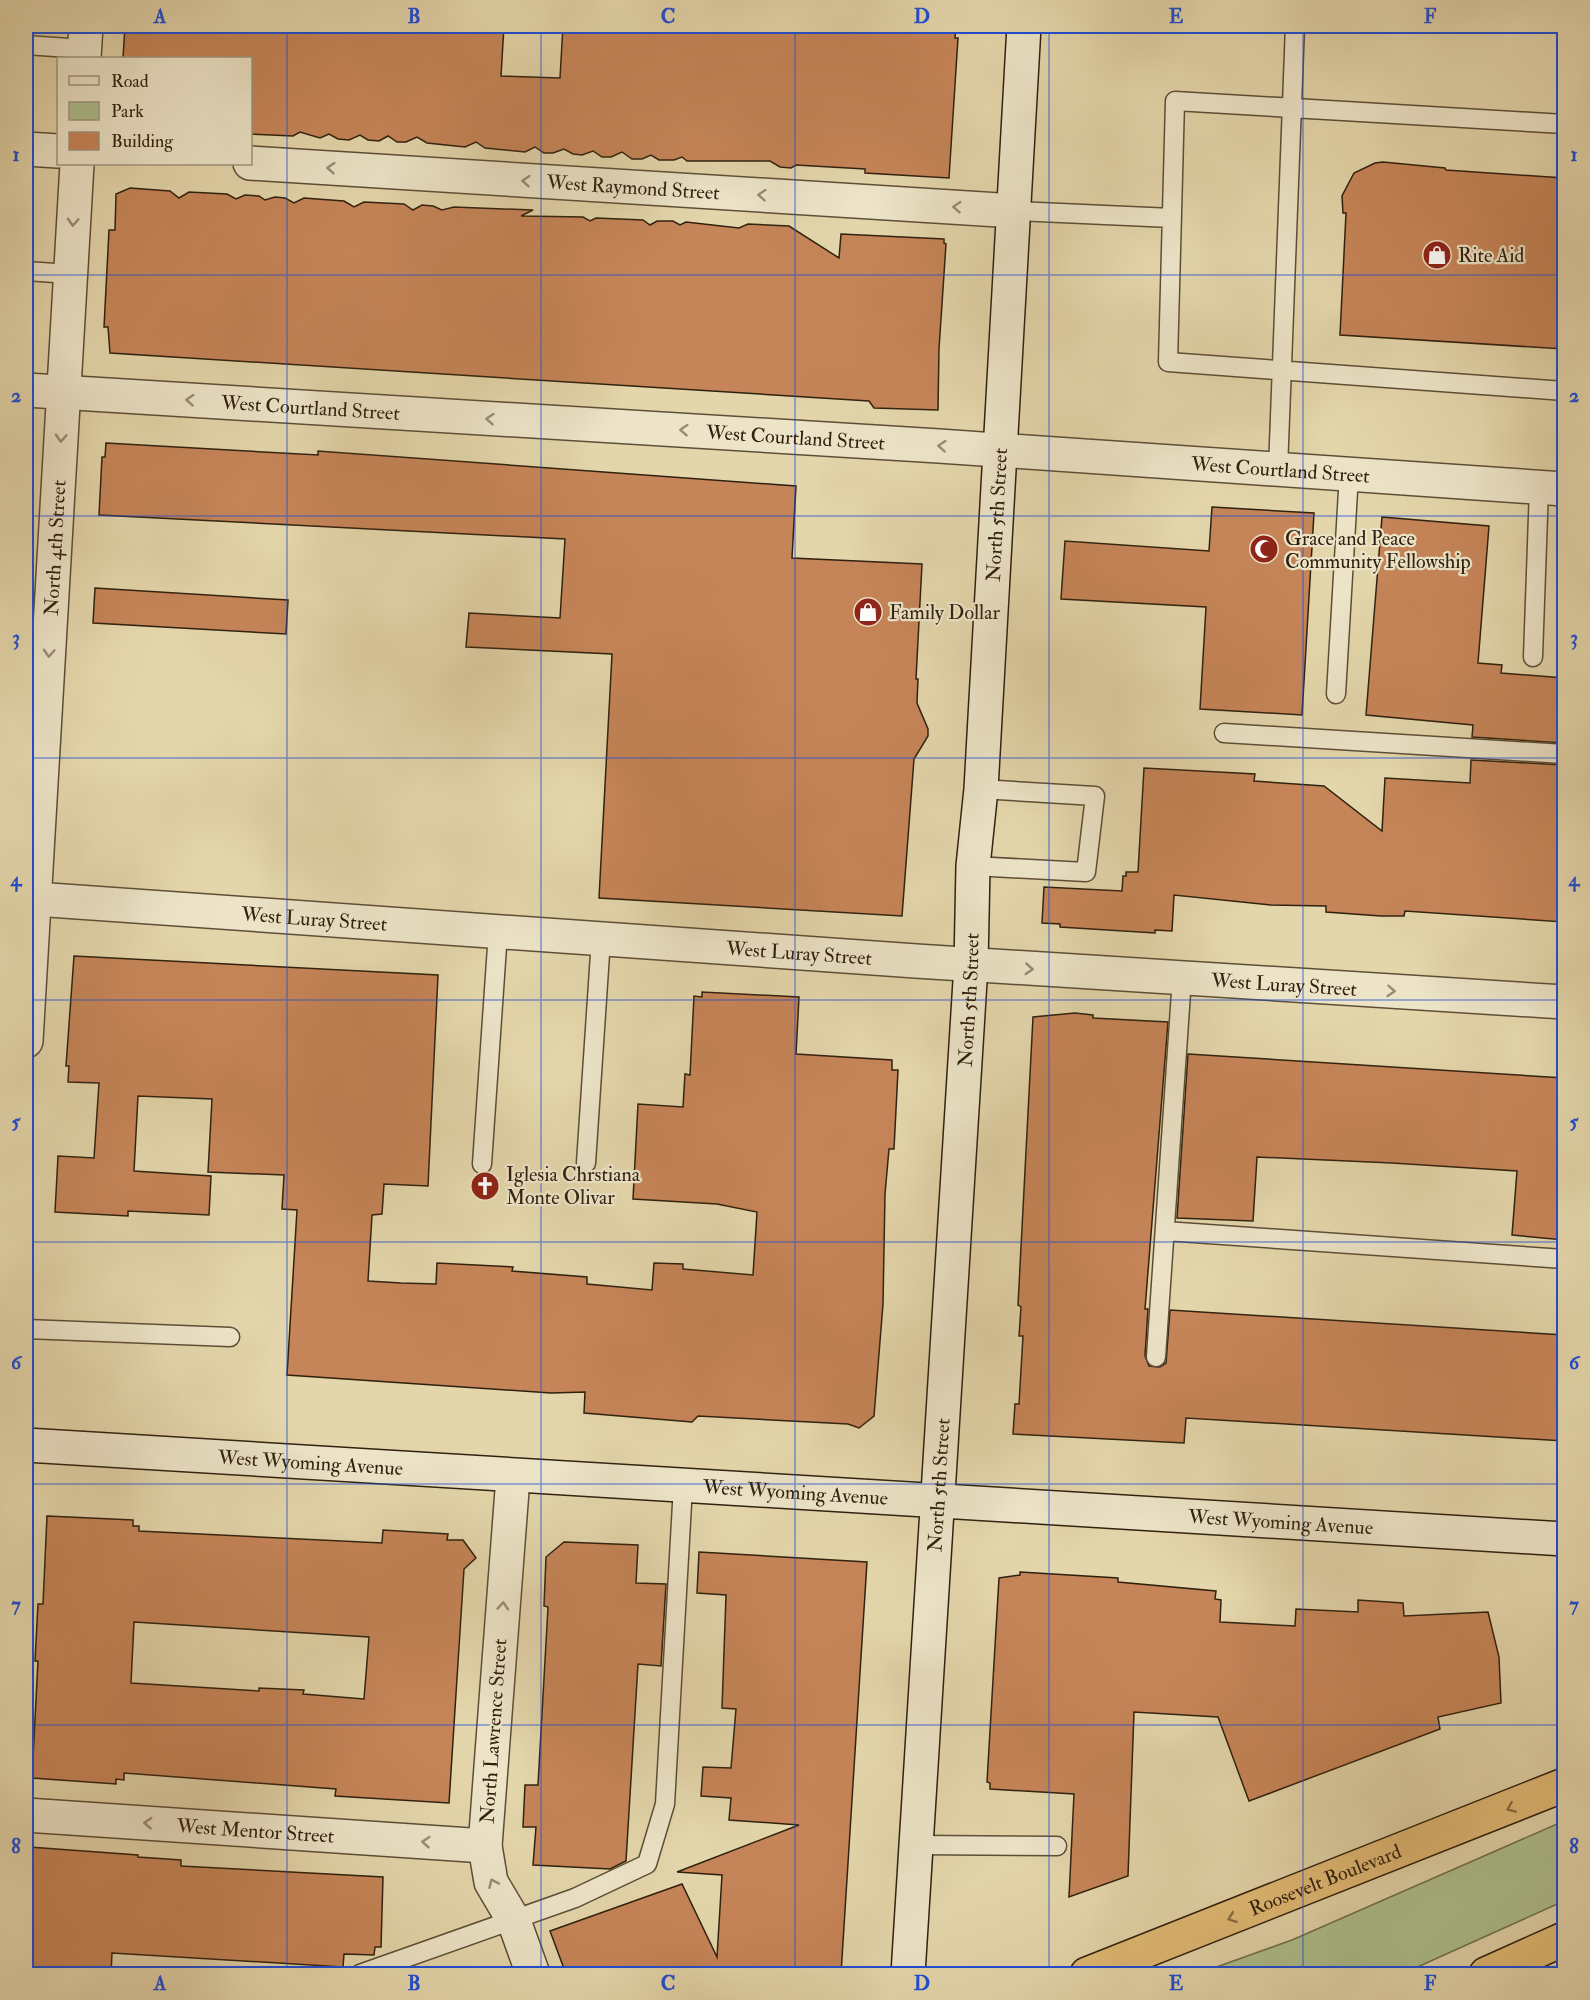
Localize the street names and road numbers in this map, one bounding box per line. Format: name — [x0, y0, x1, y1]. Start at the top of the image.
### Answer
street label: West Raymond Street — [545, 170, 721, 205]
street label: West Courtland Street — [219, 390, 401, 426]
street label: West Courtland Street — [704, 420, 886, 456]
street label: North 5th Street — [981, 447, 1013, 582]
street label: West Courtland Street — [1189, 451, 1371, 489]
street label: North 4th Street — [39, 479, 72, 616]
street label: West Luray Street — [240, 901, 389, 937]
street label: North 5th Street — [953, 932, 985, 1068]
street label: West Luray Street — [724, 936, 873, 971]
street label: West Luray Street — [1209, 968, 1358, 1002]
street label: North 5th Street — [922, 1417, 956, 1553]
street label: West Wyoming Avenue — [216, 1445, 404, 1481]
street label: West Wyoming Avenue — [701, 1474, 889, 1511]
street label: West Wyoming Avenue — [1186, 1504, 1374, 1540]
street label: North Lawrence Street — [475, 1637, 512, 1824]
street label: West Mentor Street — [175, 1813, 336, 1849]
street label: Roosevelt Boulevard — [1245, 1839, 1405, 1922]

